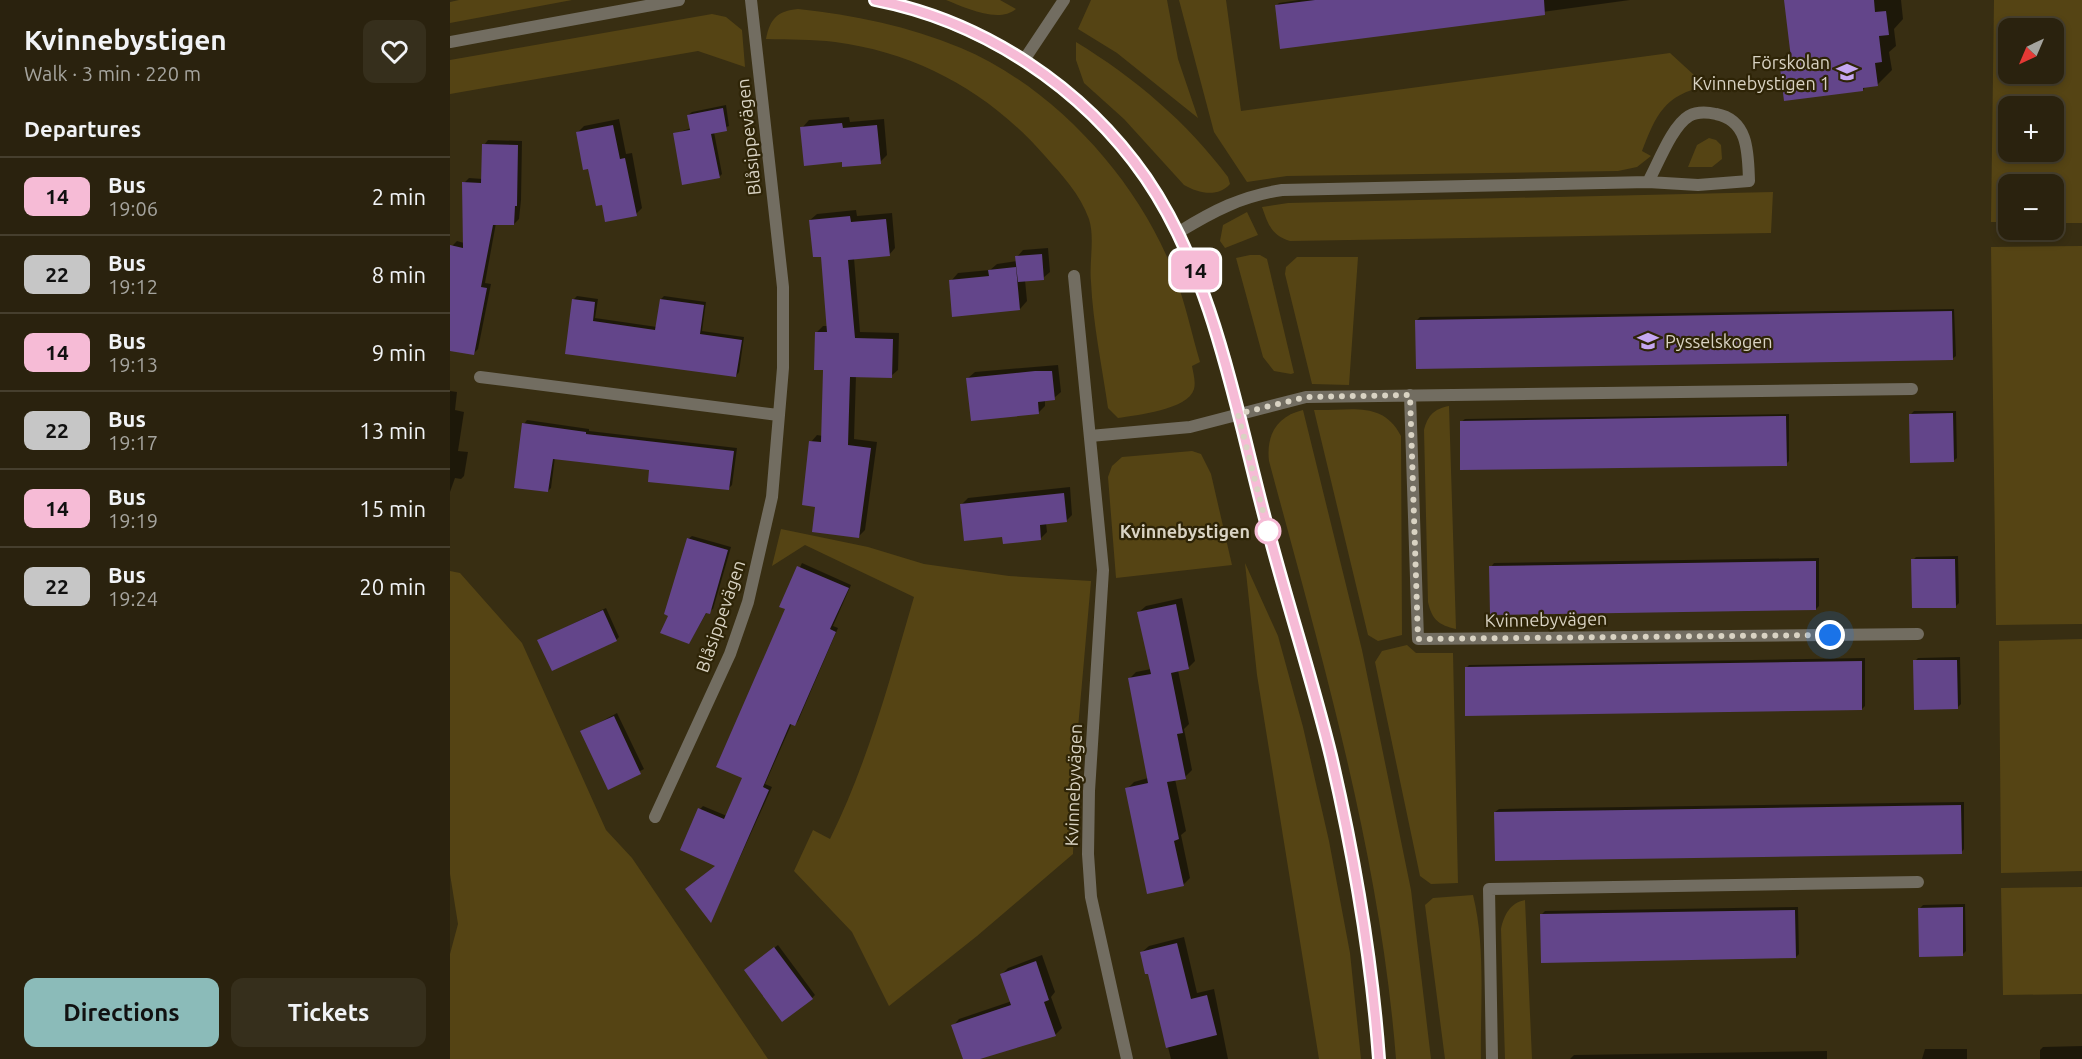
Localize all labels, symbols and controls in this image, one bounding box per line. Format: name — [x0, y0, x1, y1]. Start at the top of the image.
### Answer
north arrow — [1998, 18, 2064, 84]
map controls — [1998, 18, 2064, 240]
button: heart — [363, 20, 426, 83]
text: Kvinnebystigen — [24, 24, 227, 55]
place label: Förskolan Kvinnebystigen 1 — [1692, 52, 1830, 93]
school or university icon: Förskolan Kvinnebystigen 1 — [1835, 60, 1859, 84]
text: Walk · 3 min · 220 m — [24, 62, 201, 85]
street label: Blåsippevägen — [732, 78, 764, 196]
button: + — [1998, 96, 2064, 162]
text: Departures — [24, 116, 141, 141]
text: Bus — [108, 172, 146, 197]
button: − — [1998, 174, 2064, 240]
text: 14 — [45, 184, 69, 208]
text: 2 min — [372, 184, 426, 209]
text: 19:06 — [108, 197, 158, 220]
text: Bus — [108, 250, 146, 275]
line badge: 14 — [1168, 250, 1222, 290]
text: 14 — [1183, 258, 1207, 282]
text: 22 — [45, 262, 69, 286]
text: 8 min — [372, 262, 426, 287]
text: 19:12 — [108, 275, 158, 298]
text: Bus — [108, 328, 146, 353]
school or university icon: Pysselskogen — [1636, 329, 1660, 353]
place label: Pysselskogen — [1665, 331, 1773, 351]
text: 14 — [45, 340, 69, 364]
text: 9 min — [372, 340, 426, 365]
text: 19:13 — [108, 353, 158, 376]
text: Bus — [108, 406, 146, 431]
text: 22 — [45, 418, 69, 442]
text: 13 min — [359, 418, 426, 443]
text: 19:17 — [108, 431, 158, 454]
text: Bus — [108, 484, 146, 509]
text: 14 — [45, 496, 69, 520]
text: 15 min — [359, 496, 426, 521]
text: 19:19 — [108, 509, 158, 532]
marker: Kvinnebystigen — [1255, 518, 1281, 544]
place label: Kvinnebystigen — [1120, 521, 1250, 541]
street label: Blåsippevägen — [691, 557, 749, 675]
text: Bus — [108, 562, 146, 587]
text: 22 — [45, 574, 69, 598]
text: 20 min — [359, 574, 426, 599]
text: 19:24 — [108, 587, 158, 610]
street label: Kvinnebyvägen — [1485, 608, 1607, 630]
your location — [1815, 620, 1845, 650]
street label: Kvinnebyvägen — [1061, 723, 1085, 847]
button: Directions — [24, 978, 219, 1047]
button: Tickets — [231, 978, 426, 1047]

